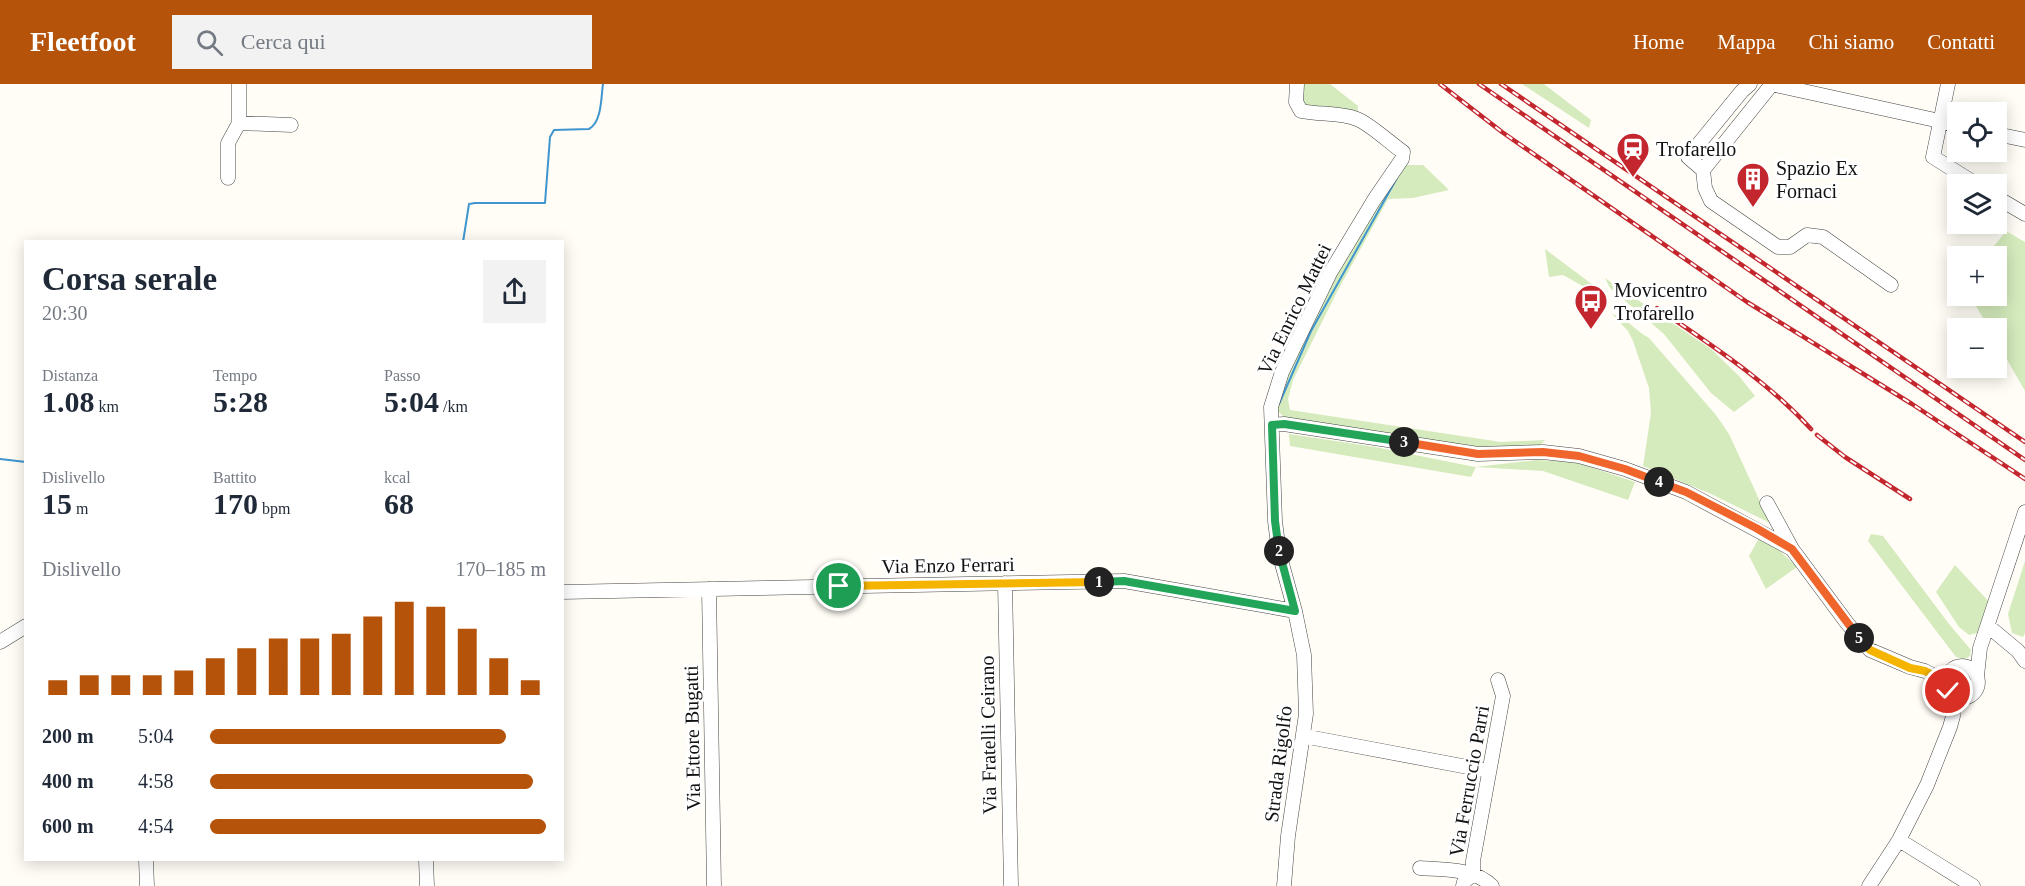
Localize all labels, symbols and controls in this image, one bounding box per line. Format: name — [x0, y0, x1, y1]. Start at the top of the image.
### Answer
search box — [172, 15, 592, 69]
text: Fleetfoot — [30, 26, 136, 57]
icon: search — [193, 26, 226, 59]
text: Cerca qui — [241, 29, 326, 54]
text: Home — [1633, 30, 1684, 54]
text: Mappa — [1717, 30, 1776, 54]
text: Chi siamo — [1809, 30, 1894, 54]
text: Contatti — [1927, 30, 1995, 54]
map controls — [1947, 102, 2007, 378]
button: locate — [1947, 102, 2007, 162]
station icon: Trofarello — [1615, 131, 1651, 178]
place label: Trofarello — [1656, 138, 1736, 160]
place label: Spazio Ex Fornaci — [1776, 157, 1858, 202]
building icon: Spazio Ex Fornaci — [1735, 161, 1771, 208]
button: layers — [1947, 174, 2007, 234]
street label: Via Enrico Mattei — [1253, 239, 1335, 378]
button: + — [1947, 246, 2007, 306]
button: share — [483, 260, 546, 323]
text: Corsa serale — [42, 261, 217, 297]
place label: Movicentro Trofarello — [1614, 279, 1707, 324]
bus stop icon: Movicentro Trofarello — [1573, 283, 1609, 330]
text: 20:30 — [42, 302, 88, 324]
button: − — [1947, 318, 2007, 378]
text: Distanza — [42, 367, 98, 384]
text: Tempo — [213, 367, 257, 384]
text: Passo — [384, 367, 420, 384]
text: 1.08 — [42, 385, 95, 418]
text: 5:28 — [213, 385, 268, 418]
text: 5:04 — [384, 385, 439, 418]
text: km — [95, 398, 119, 415]
text: /km — [439, 398, 468, 415]
pin: 3 — [1389, 427, 1419, 457]
text: 3 — [1400, 433, 1408, 450]
pin: 4 — [1644, 467, 1674, 497]
text: Dislivello — [42, 469, 105, 486]
text: Battito — [213, 469, 257, 486]
text: kcal — [384, 469, 411, 486]
text: 4 — [1655, 473, 1663, 490]
text: 15 — [42, 487, 72, 520]
text: 170 — [213, 487, 258, 520]
text: 68 — [384, 487, 414, 520]
text: m — [72, 500, 88, 517]
text: bpm — [258, 500, 290, 517]
pin: 2 — [1264, 536, 1294, 566]
text: 2 — [1275, 542, 1283, 559]
street label: Via Enzo Ferrari — [881, 553, 1015, 577]
text: Dislivello — [42, 558, 121, 580]
text: 170–185 m — [455, 558, 546, 580]
pin — [813, 560, 864, 611]
pin: 1 — [1084, 567, 1114, 597]
icon: arrive — [822, 569, 855, 602]
text: 1 — [1095, 573, 1103, 590]
pin: 5 — [1844, 623, 1874, 653]
text: 5 — [1855, 629, 1863, 646]
street label: Via Fratelli Ceirano — [976, 655, 1000, 815]
street label: Via Ettore Bugatti — [680, 665, 705, 811]
pin — [1922, 665, 1973, 716]
icon: check — [1931, 674, 1964, 707]
street label: Via Ferruccio Parri — [1445, 703, 1493, 858]
street label: Strada Rigolfo — [1260, 704, 1297, 824]
text: 200 m — [42, 725, 94, 747]
text: 5:04 — [138, 725, 174, 747]
text: 400 m — [42, 770, 94, 792]
text: 4:58 — [138, 770, 174, 792]
text: 600 m — [42, 815, 94, 837]
text: 4:54 — [138, 815, 174, 837]

